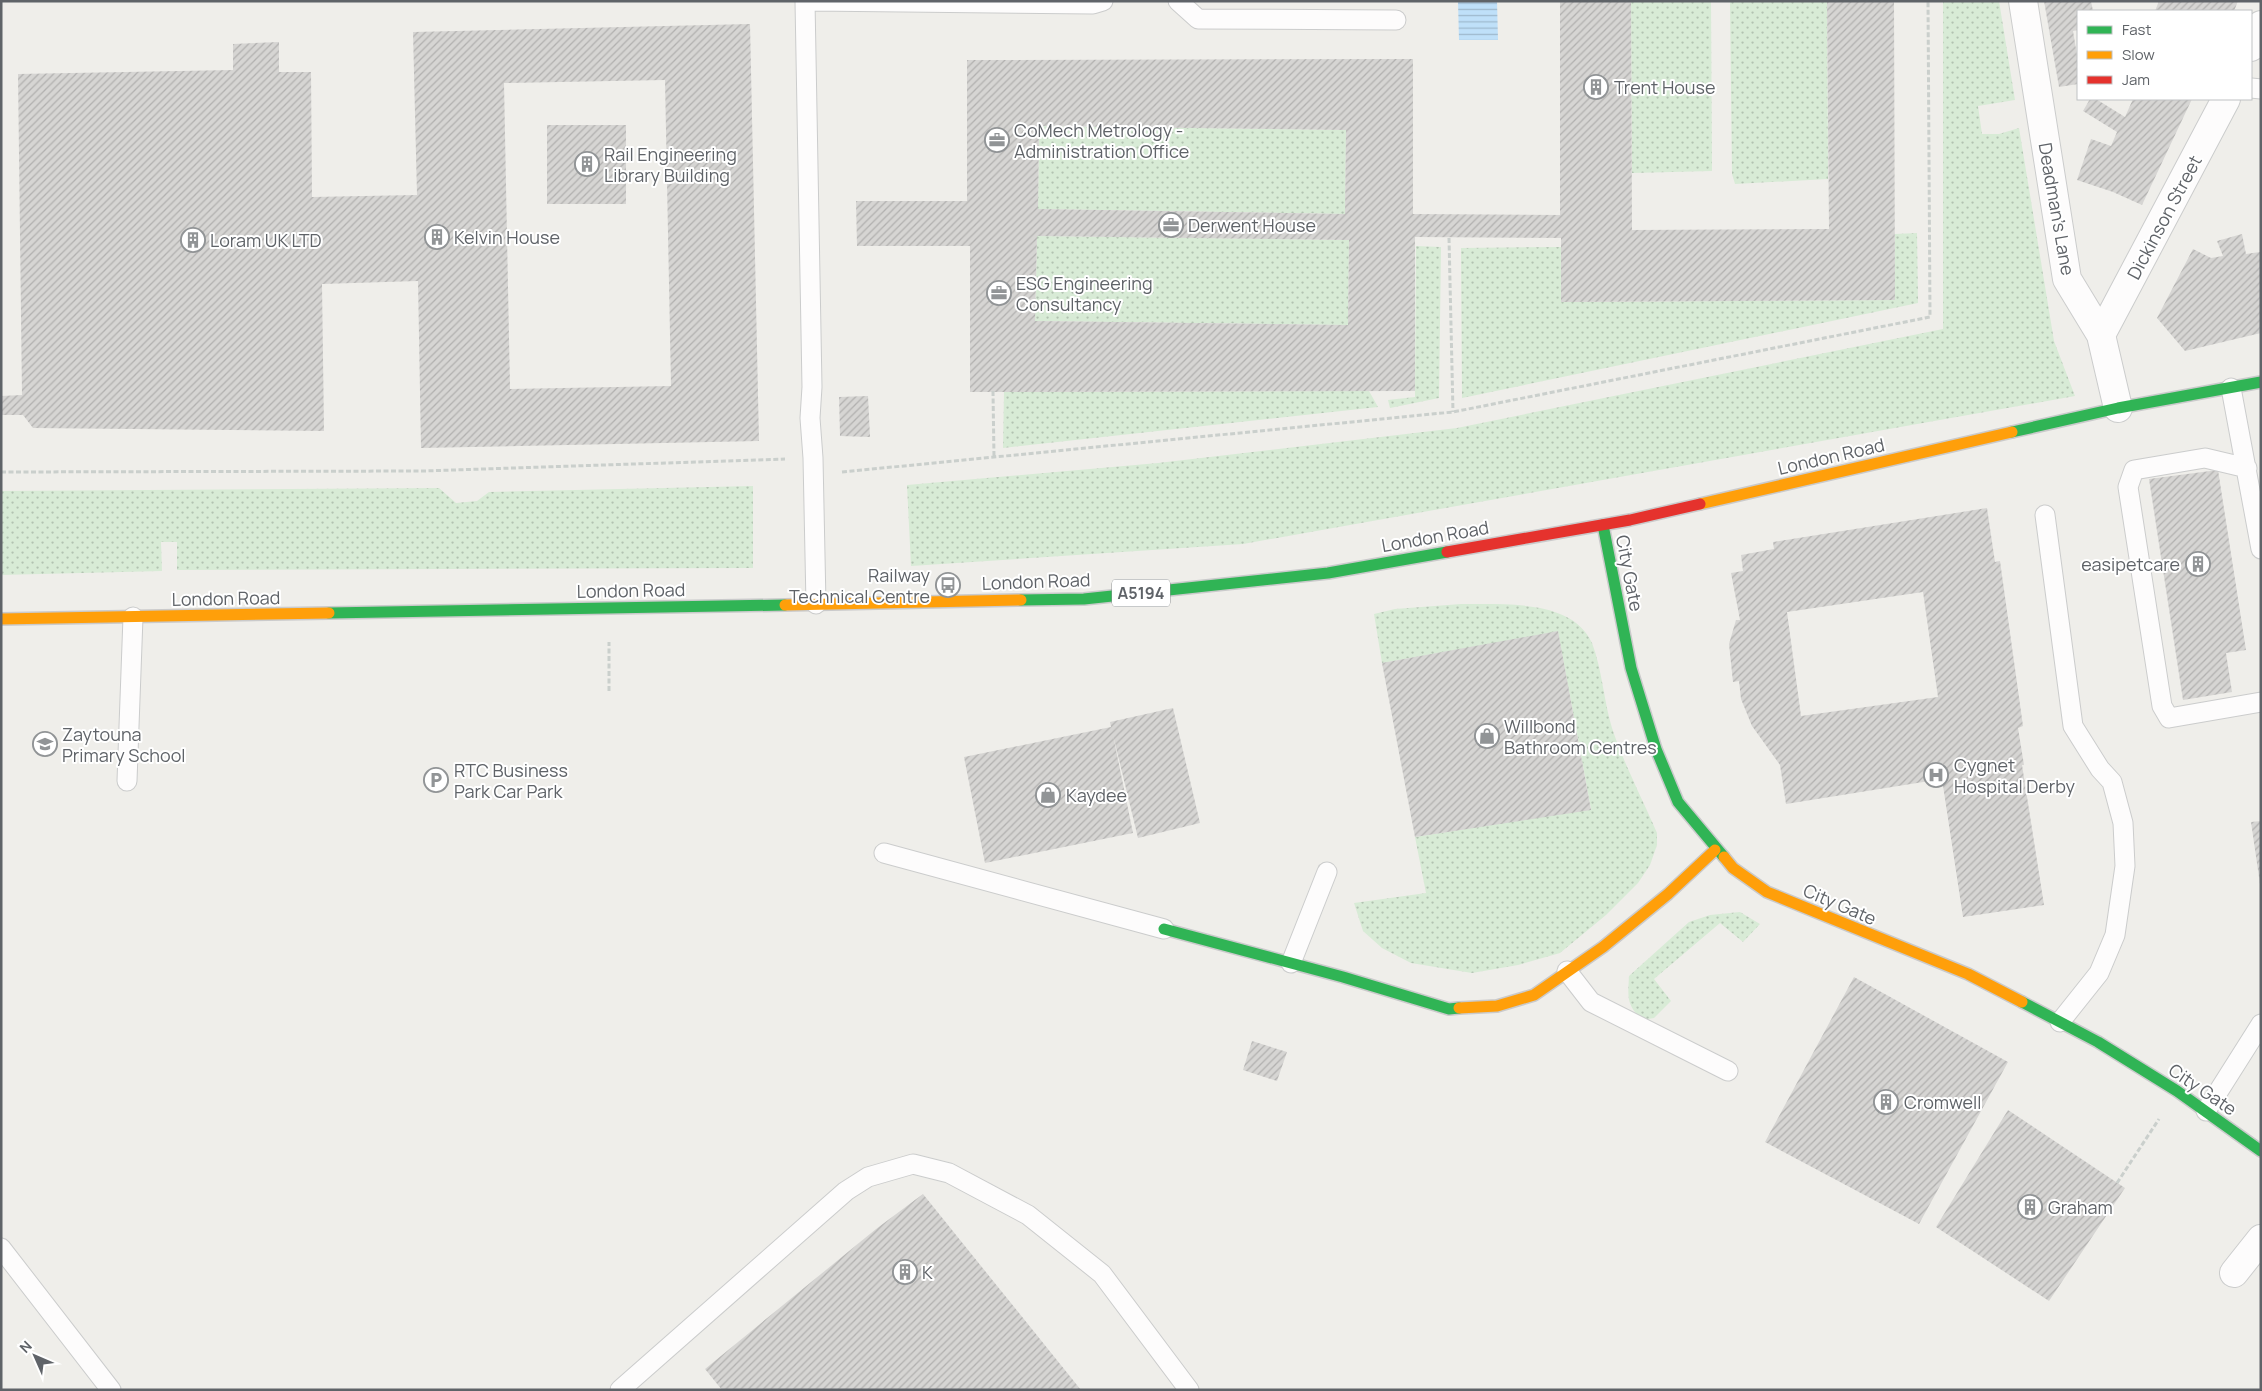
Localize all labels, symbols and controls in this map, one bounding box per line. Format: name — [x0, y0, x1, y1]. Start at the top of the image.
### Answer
legend — [2077, 10, 2252, 100]
text: Fast — [2122, 19, 2151, 40]
text: Slow — [2122, 44, 2155, 65]
text: Jam — [2122, 69, 2150, 90]
building icon: Trent House — [1583, 74, 1609, 100]
place label: Trent House — [1614, 75, 1716, 99]
place label: CoMech Metrology - Administration Office — [1014, 118, 1189, 163]
office icon: CoMech Metrology - Administration Office — [984, 127, 1010, 153]
street label: Deadman's Lane — [2034, 141, 2080, 277]
place label: Rail Engineering Library Building — [604, 142, 737, 187]
building icon: Rail Engineering Library Building — [574, 151, 600, 177]
street label: Dickinson Street — [2121, 151, 2207, 283]
office icon: Derwent House — [1158, 212, 1184, 238]
place label: Derwent House — [1188, 213, 1316, 237]
building icon: Kelvin House — [424, 224, 450, 250]
place label: Kelvin House — [454, 225, 560, 249]
building icon: Loram UK LTD — [180, 227, 206, 253]
place label: Loram UK LTD — [210, 228, 322, 252]
place label: ESG Engineering Consultancy — [1016, 271, 1153, 316]
office icon: ESG Engineering Consultancy — [986, 280, 1012, 306]
street label: London Road — [1775, 432, 1887, 480]
street label: London Road — [1379, 515, 1491, 557]
street label: City Gate — [1611, 533, 1649, 613]
building icon: easipetcare — [2185, 551, 2211, 577]
place label: easipetcare — [2081, 552, 2180, 576]
place label: Railway Technical Centre — [789, 563, 931, 608]
street label: London Road — [981, 567, 1091, 595]
bus stop icon: Railway Technical Centre — [935, 572, 961, 598]
street label: London Road — [576, 577, 686, 603]
road number: A5194 — [1112, 580, 1170, 606]
street label: London Road — [171, 585, 281, 611]
place label: Willbond Bathroom Centres — [1504, 714, 1657, 759]
place label: Zaytouna Primary School — [62, 722, 186, 767]
shop icon: Willbond Bathroom Centres — [1474, 723, 1500, 749]
school or university icon: Zaytouna Primary School — [32, 731, 58, 757]
place label: Cygnet Hospital Derby — [1954, 753, 2075, 798]
place label: RTC Business Park Car Park — [454, 758, 568, 803]
hospital icon: Cygnet Hospital Derby — [1923, 762, 1949, 788]
parking icon: RTC Business Park Car Park — [423, 767, 449, 793]
shop icon: Kaydee — [1035, 782, 1061, 808]
place label: Kaydee — [1066, 783, 1127, 807]
street label: City Gate — [1800, 878, 1880, 930]
street label: City Gate — [2164, 1057, 2242, 1121]
building icon: Cromwell — [1873, 1089, 1899, 1115]
place label: Cromwell — [1904, 1090, 1981, 1114]
building icon: Graham — [2017, 1194, 2043, 1220]
place label: Graham — [2048, 1195, 2113, 1219]
building icon: K — [892, 1259, 918, 1285]
place label: K — [922, 1260, 933, 1284]
north arrow — [10, 1331, 60, 1381]
text: N — [15, 1336, 36, 1357]

